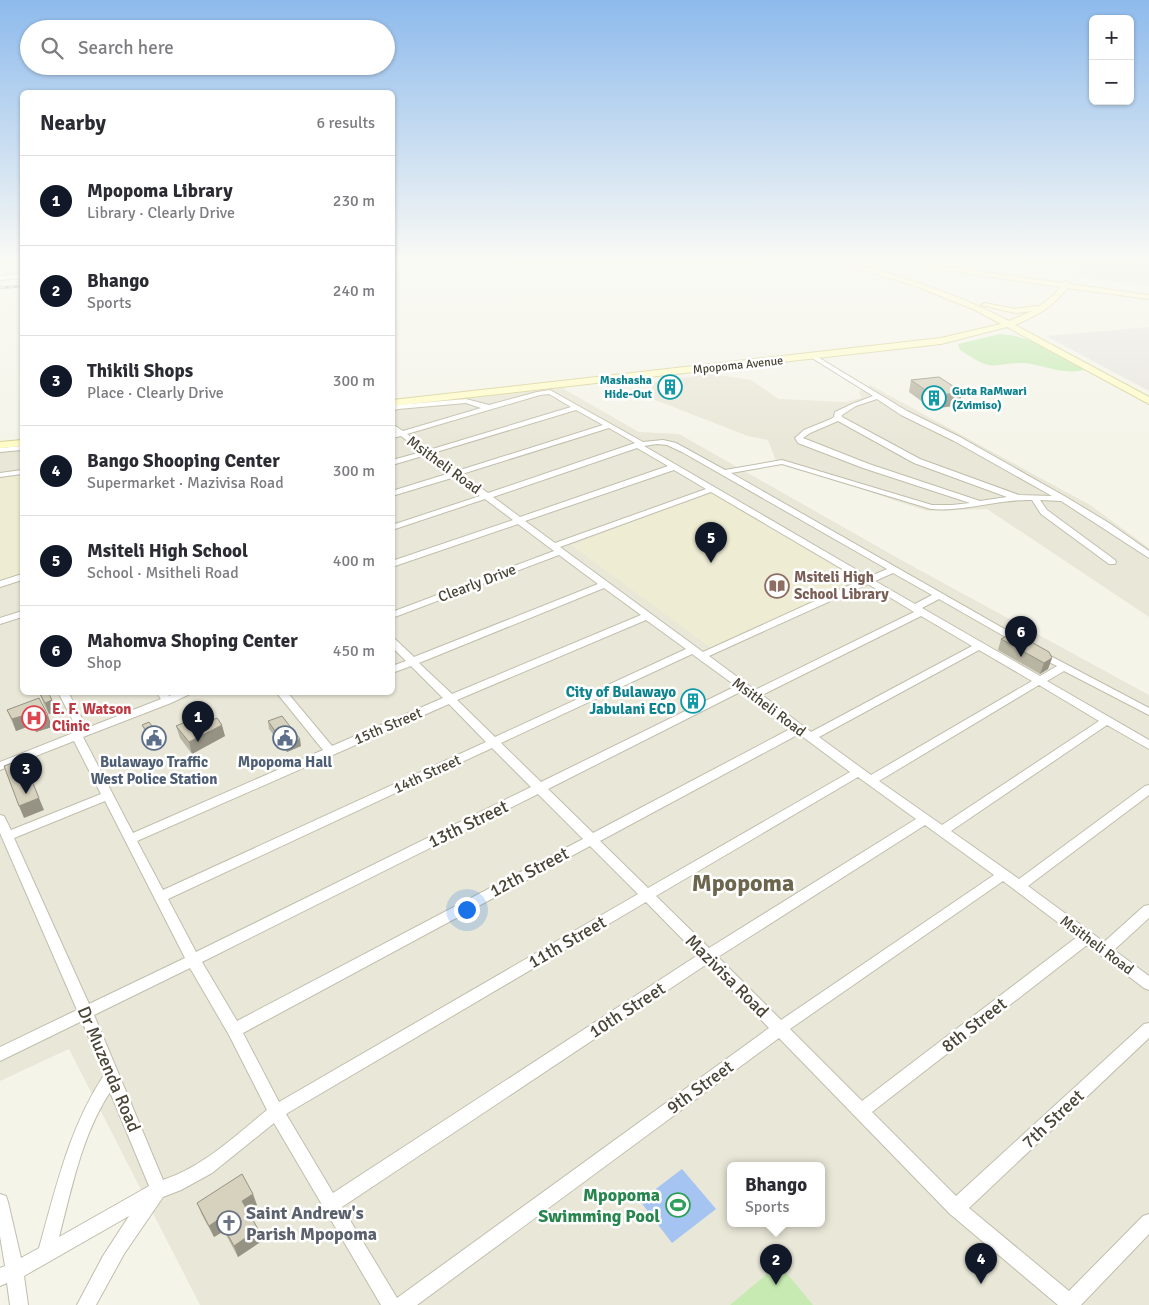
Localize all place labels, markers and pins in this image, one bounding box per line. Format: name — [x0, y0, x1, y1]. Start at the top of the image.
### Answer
place label: Mashasha Hide-Out — [600, 373, 653, 402]
building icon: Mashasha Hide-Out — [657, 374, 683, 400]
place label: Guta RaMwari (Zvimiso) — [952, 384, 1027, 413]
building icon: Guta RaMwari (Zvimiso) — [921, 385, 947, 411]
pin: 5 — [695, 522, 727, 563]
place label: Msiteli High School Library — [794, 568, 889, 603]
library icon: Msiteli High School Library — [764, 573, 790, 599]
pin: 6 — [1005, 616, 1037, 657]
place label: City of Bulawayo Jabulani ECD — [566, 683, 676, 718]
building icon: City of Bulawayo Jabulani ECD — [680, 688, 706, 714]
place label: E. F. Watson Clinic — [52, 700, 131, 735]
pin: 1 — [182, 701, 214, 742]
hospital icon: E. F. Watson Clinic — [21, 705, 47, 731]
public building icon: Bulawayo Traffic West Police Station — [141, 725, 167, 751]
public building icon: Mpopoma Hall — [272, 725, 298, 751]
pin: 3 — [10, 753, 42, 794]
place label: Bulawayo Traffic West Police Station — [91, 753, 217, 788]
place label: Mpopoma Hall — [238, 753, 333, 771]
place label: Mpopoma Swimming Pool — [538, 1184, 660, 1227]
sports icon: Mpopoma Swimming Pool — [665, 1192, 691, 1218]
place label: Saint Andrew's Parish Mpopoma — [246, 1202, 377, 1245]
church icon: Saint Andrew's Parish Mpopoma — [216, 1210, 242, 1236]
pin: 4 — [965, 1243, 997, 1284]
pin: 2 — [760, 1244, 792, 1285]

